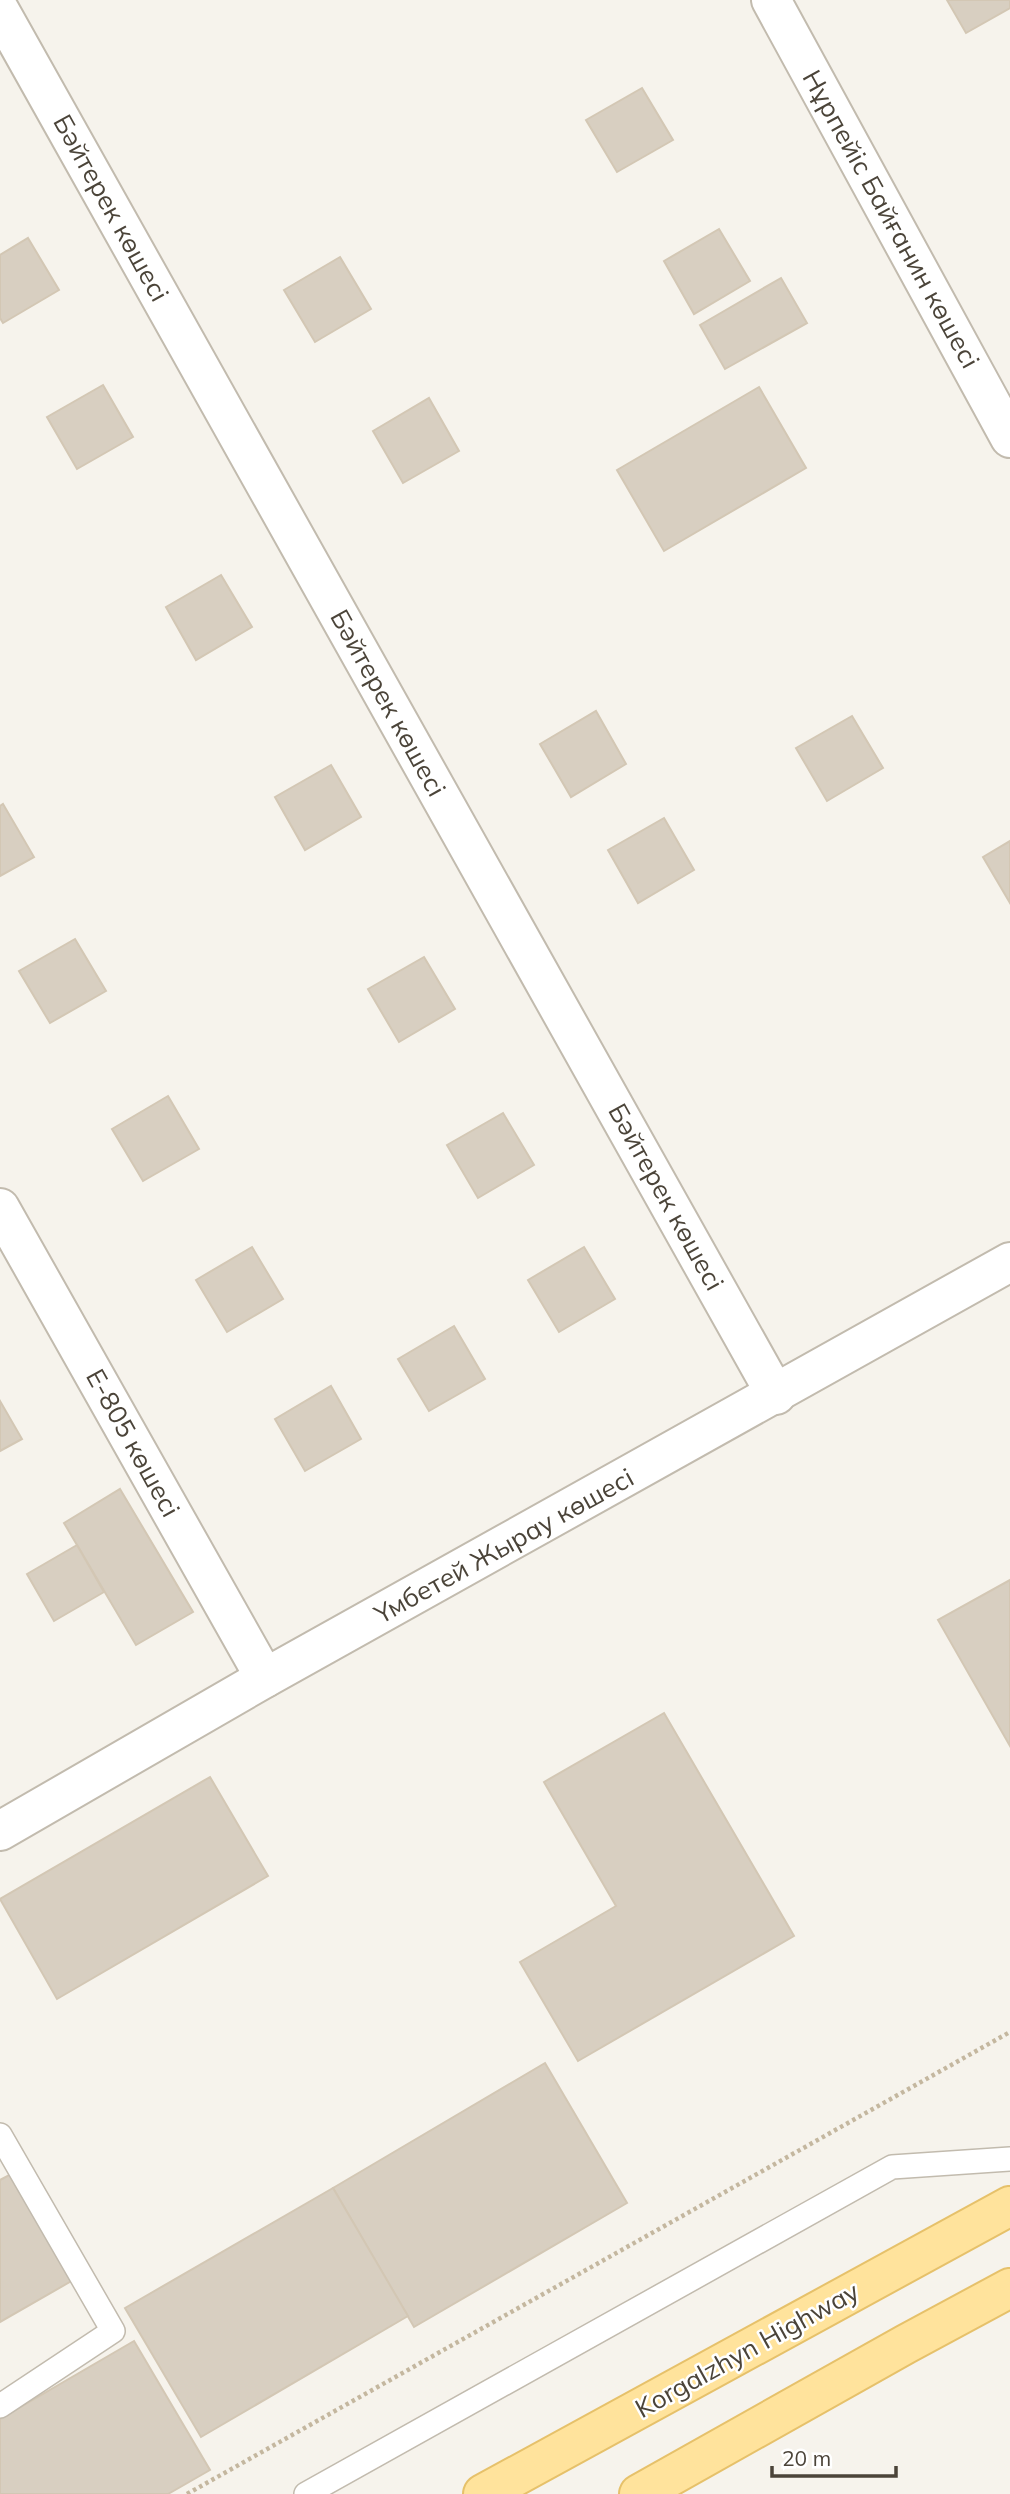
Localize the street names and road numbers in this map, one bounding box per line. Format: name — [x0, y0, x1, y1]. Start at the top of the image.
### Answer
street label: Нұрпейіс Байғанин көшесі — [796, 64, 987, 374]
street label: Бәйтерек көшесі — [46, 108, 177, 307]
street label: Бәйтерек көшесі — [323, 603, 454, 802]
street label: Бәйтерек көшесі — [601, 1097, 732, 1296]
street label: Е-805 көшесі — [79, 1363, 188, 1523]
street label: Үмбетей Жырау көшесі — [367, 1460, 639, 1631]
street label: Korgalzhyn Highway — [629, 2274, 865, 2425]

